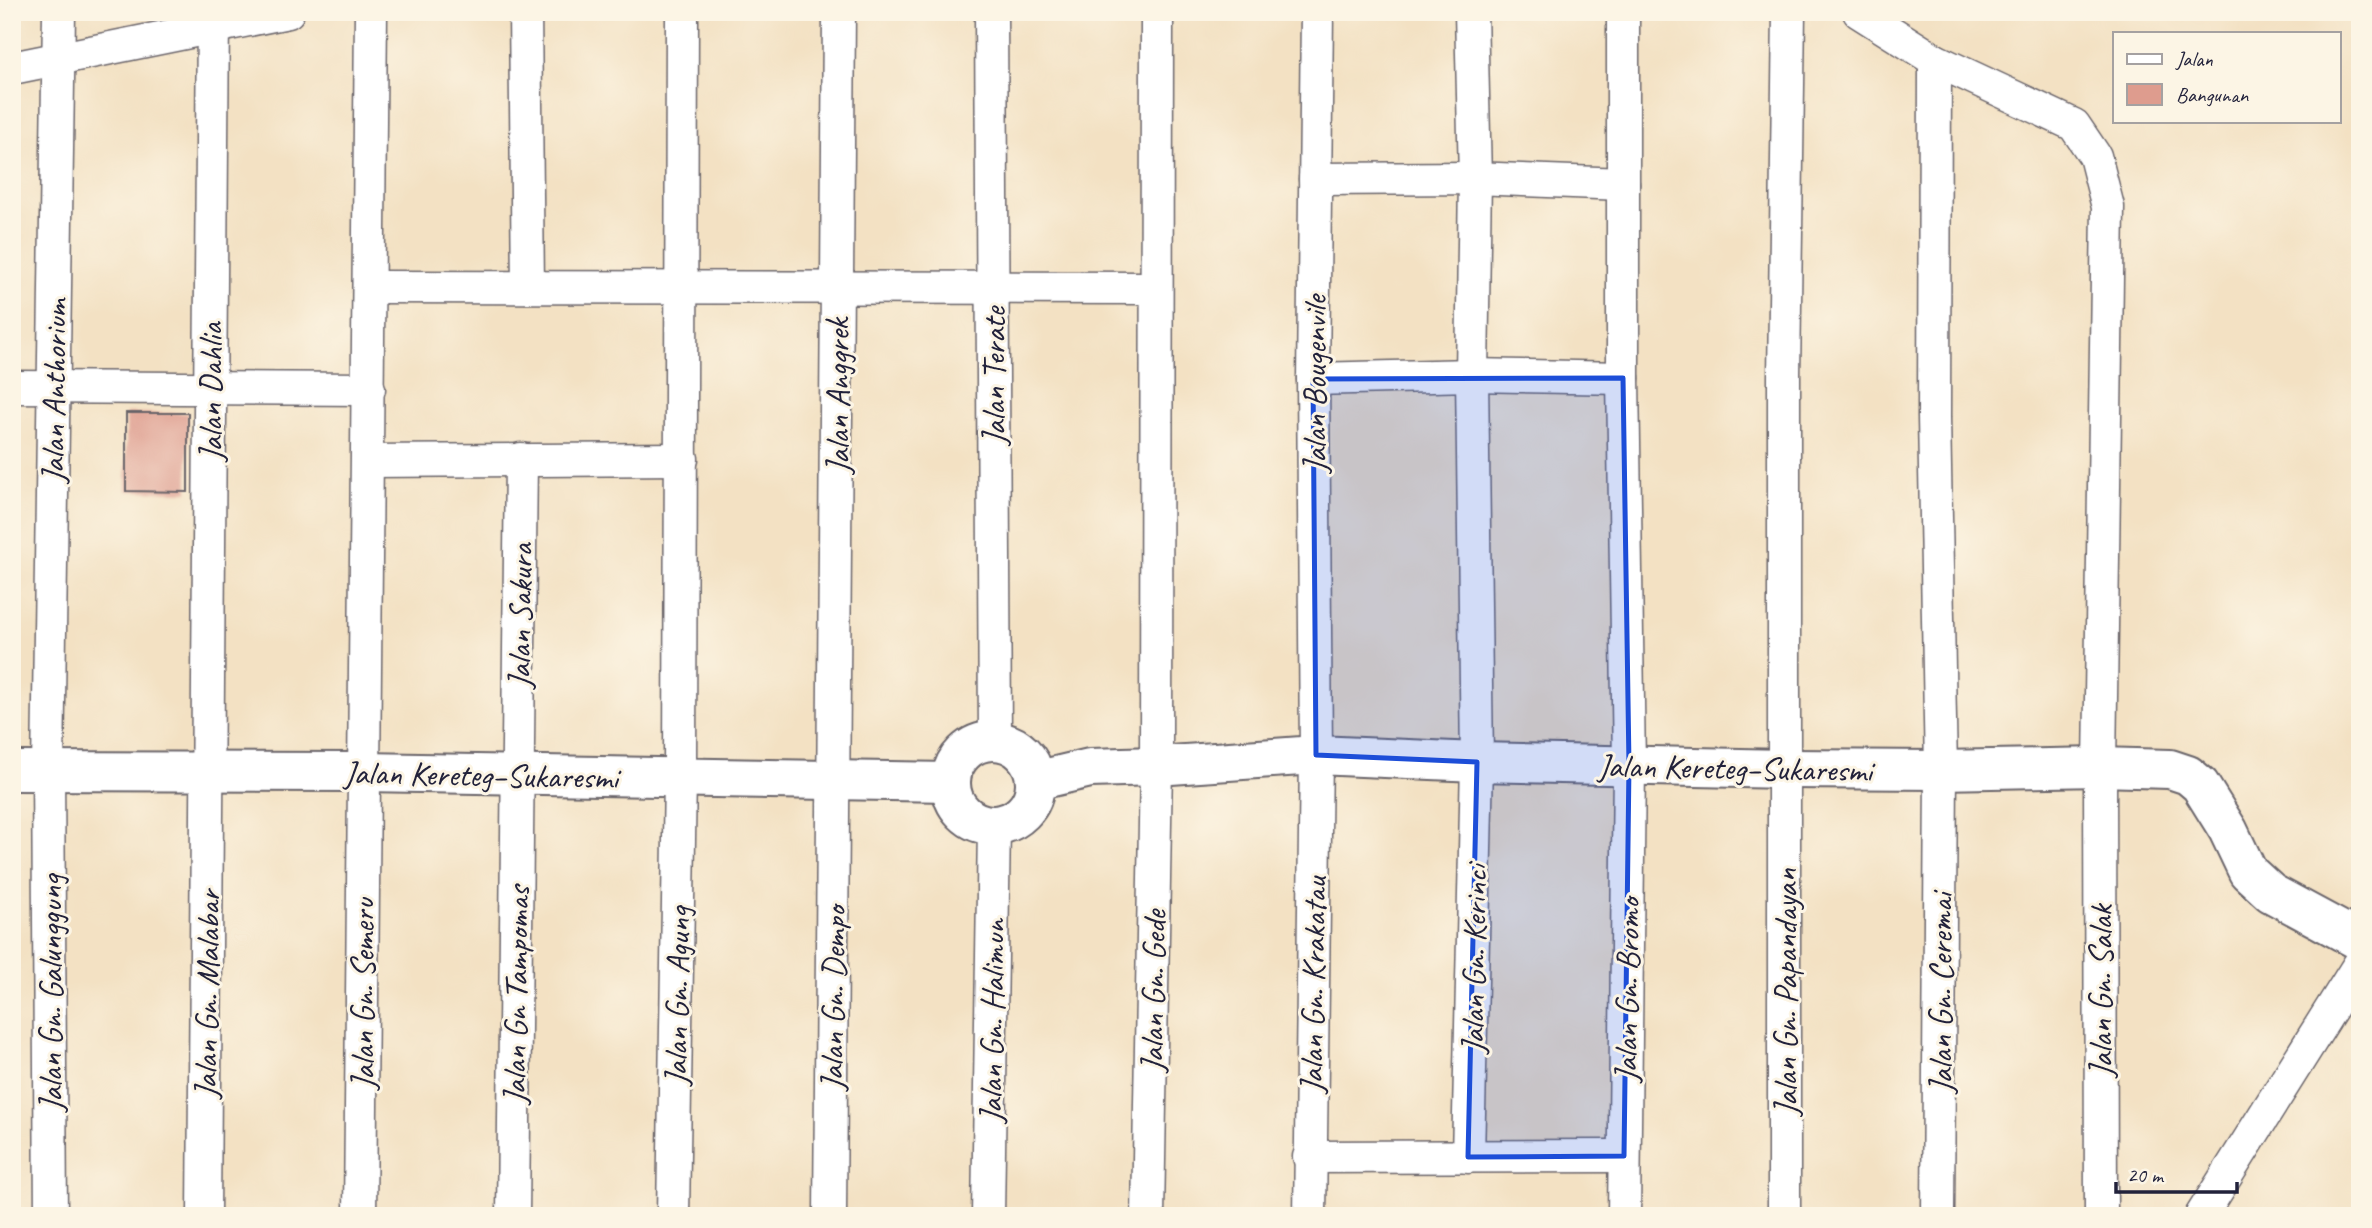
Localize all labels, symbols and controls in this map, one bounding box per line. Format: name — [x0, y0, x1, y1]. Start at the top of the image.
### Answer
legend — [2113, 32, 2340, 122]
text: Jalan — [2175, 46, 2213, 72]
text: Bangunan — [2176, 82, 2249, 108]
street label: Jalan Bougenvile — [1294, 293, 1336, 475]
street label: Jalan Anthorium — [31, 296, 77, 485]
street label: Jalan Terate — [973, 305, 1015, 447]
street label: Jalan Anggrek — [817, 315, 859, 476]
street label: Jalan Dahlia — [190, 321, 232, 463]
street label: Jalan Sakura — [498, 542, 542, 691]
street label: Jalan Kereteg–Sukaresmi — [1596, 745, 1876, 791]
street label: Jalan Kereteg–Sukaresmi — [342, 752, 622, 798]
street label: Jalan Gn. Kerinci — [1451, 860, 1497, 1056]
street label: Jalan Gn. Papandayan — [1765, 868, 1807, 1118]
street label: Jalan Gn. Galunggung — [30, 872, 72, 1113]
street label: Jalan Gn. Krakatau — [1290, 875, 1336, 1095]
street label: Jalan Gn Tampomas — [493, 883, 539, 1106]
street label: Jalan Gn. Malabar — [184, 886, 230, 1101]
street label: Jalan Gn. Ceremai — [1920, 889, 1962, 1095]
street label: Jalan Gn. Bromo — [1604, 894, 1650, 1084]
street label: Jalan Gn. Semeru — [342, 897, 384, 1092]
street label: Jalan Gn. Dempo — [810, 902, 856, 1093]
street label: Jalan Gn. Salak — [2080, 903, 2122, 1079]
street label: Jalan Gn. Agung — [654, 904, 700, 1088]
street label: Jalan Gn. Gede — [1131, 907, 1175, 1074]
street label: Jalan Gn. Halimun — [969, 917, 1015, 1125]
scale bar — [2116, 1151, 2237, 1195]
text: 20 m — [2127, 1162, 2165, 1188]

